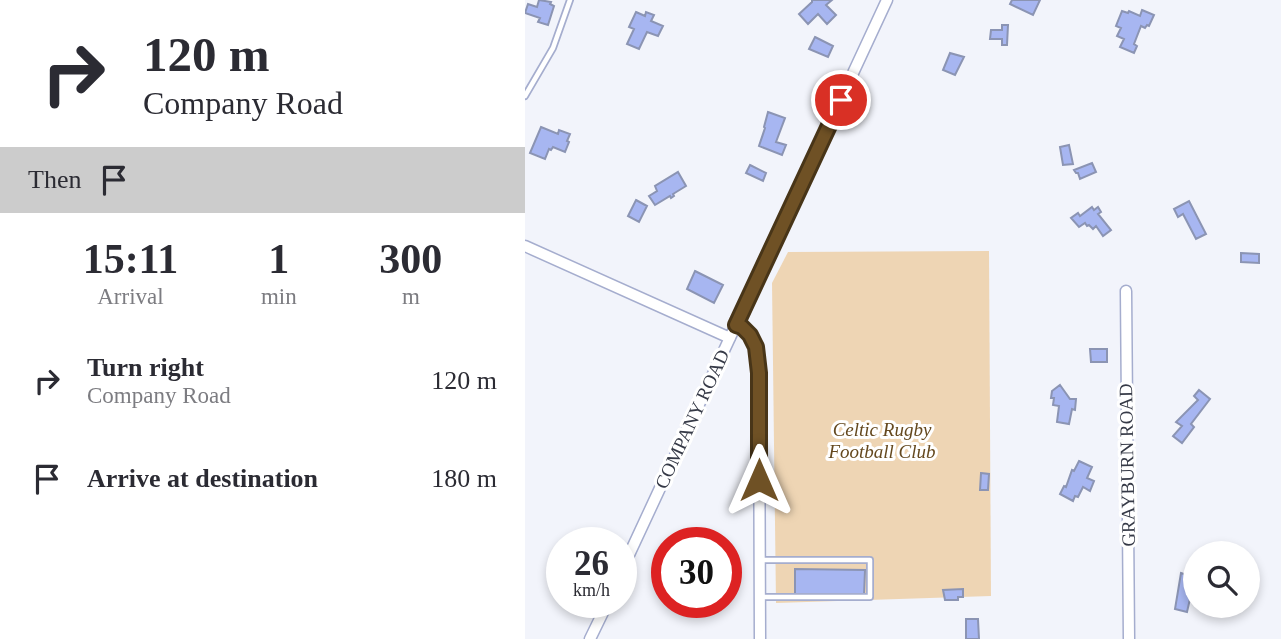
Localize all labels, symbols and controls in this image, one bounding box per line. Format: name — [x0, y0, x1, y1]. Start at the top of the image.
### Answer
text: 120 m — [143, 27, 270, 82]
icon: right — [28, 28, 119, 119]
pin — [811, 70, 871, 130]
icon: arrive — [822, 81, 860, 119]
text: Company Road — [143, 85, 343, 121]
icon: arrive — [95, 161, 133, 199]
text: Then — [28, 165, 81, 194]
text: 15:11 — [83, 236, 178, 282]
text: 1 — [268, 236, 289, 282]
text: 300 — [379, 236, 442, 282]
text: Arrival — [97, 284, 164, 309]
text: min — [261, 284, 297, 309]
text: m — [402, 284, 420, 309]
street label: COMPANY ROAD — [651, 346, 733, 492]
text: Turn right — [87, 353, 204, 382]
icon: right — [28, 362, 66, 400]
text: 120 m — [431, 366, 497, 395]
text: Company Road — [87, 383, 231, 408]
street label: GRAYBURN ROAD — [1115, 383, 1139, 547]
park label: Celtic Rugby Football Club — [827, 419, 936, 462]
position arrow — [722, 443, 796, 517]
icon: arrive — [28, 460, 66, 498]
text: Arrive at destination — [87, 464, 318, 493]
text: 180 m — [431, 464, 497, 493]
speed limit sign: 30 — [651, 527, 742, 618]
map controls — [1183, 541, 1260, 618]
button: search — [1183, 541, 1260, 618]
text: 26 — [574, 544, 609, 583]
text: km/h — [573, 580, 610, 600]

